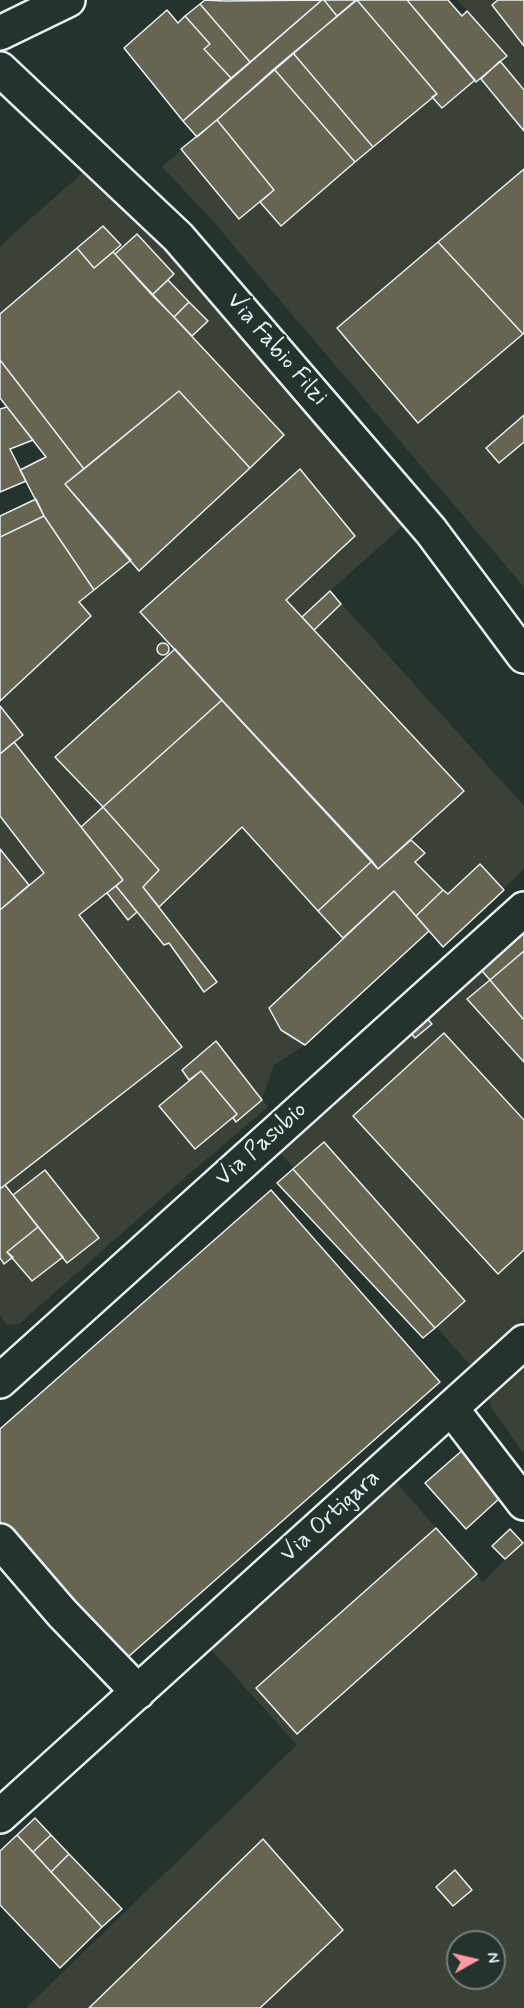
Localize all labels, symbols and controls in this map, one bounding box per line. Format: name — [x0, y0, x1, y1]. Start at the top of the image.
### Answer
street label: Via Fabio Filzi — [219, 288, 333, 412]
street label: Via Pasubio — [210, 1096, 314, 1194]
street label: Via Ortigara — [275, 1465, 387, 1569]
north arrow — [446, 1930, 506, 1990]
text: N — [481, 1951, 503, 1964]

